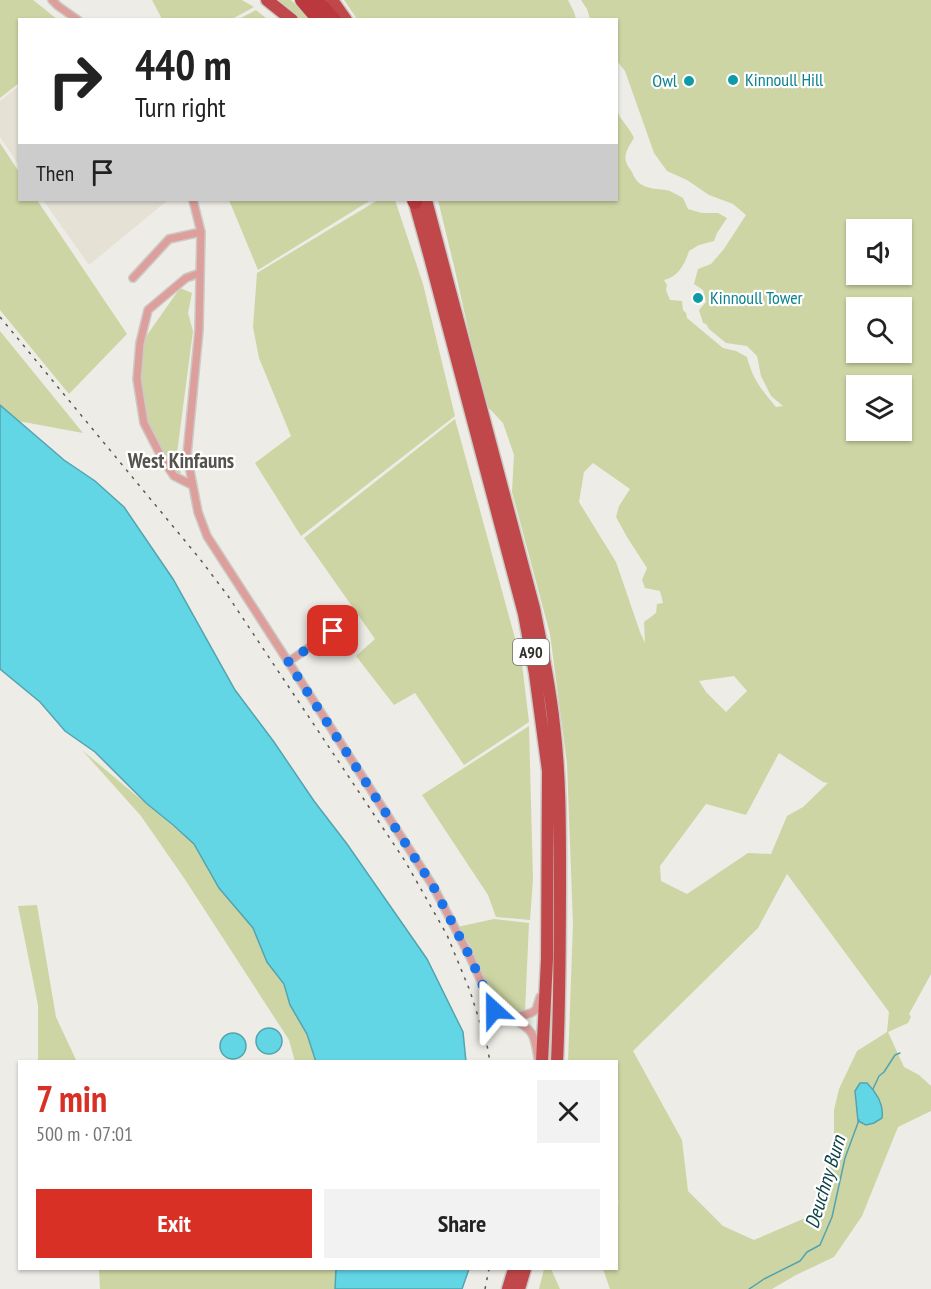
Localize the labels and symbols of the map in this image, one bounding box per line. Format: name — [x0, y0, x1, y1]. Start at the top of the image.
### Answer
place label: Kinnoull Hill — [745, 68, 824, 91]
place label: Owl — [652, 69, 678, 92]
marker: Kinnoull Hill — [726, 73, 740, 87]
marker: Owl — [682, 74, 696, 88]
place label: Kinnoull Tower — [710, 286, 803, 309]
marker: Kinnoull Tower — [691, 291, 705, 305]
district label: West Kinfauns — [127, 447, 234, 474]
pin — [307, 605, 358, 656]
road number: A90 — [513, 639, 549, 665]
position arrow — [462, 978, 526, 1042]
water label: Deuchny Burn — [799, 1131, 852, 1232]

